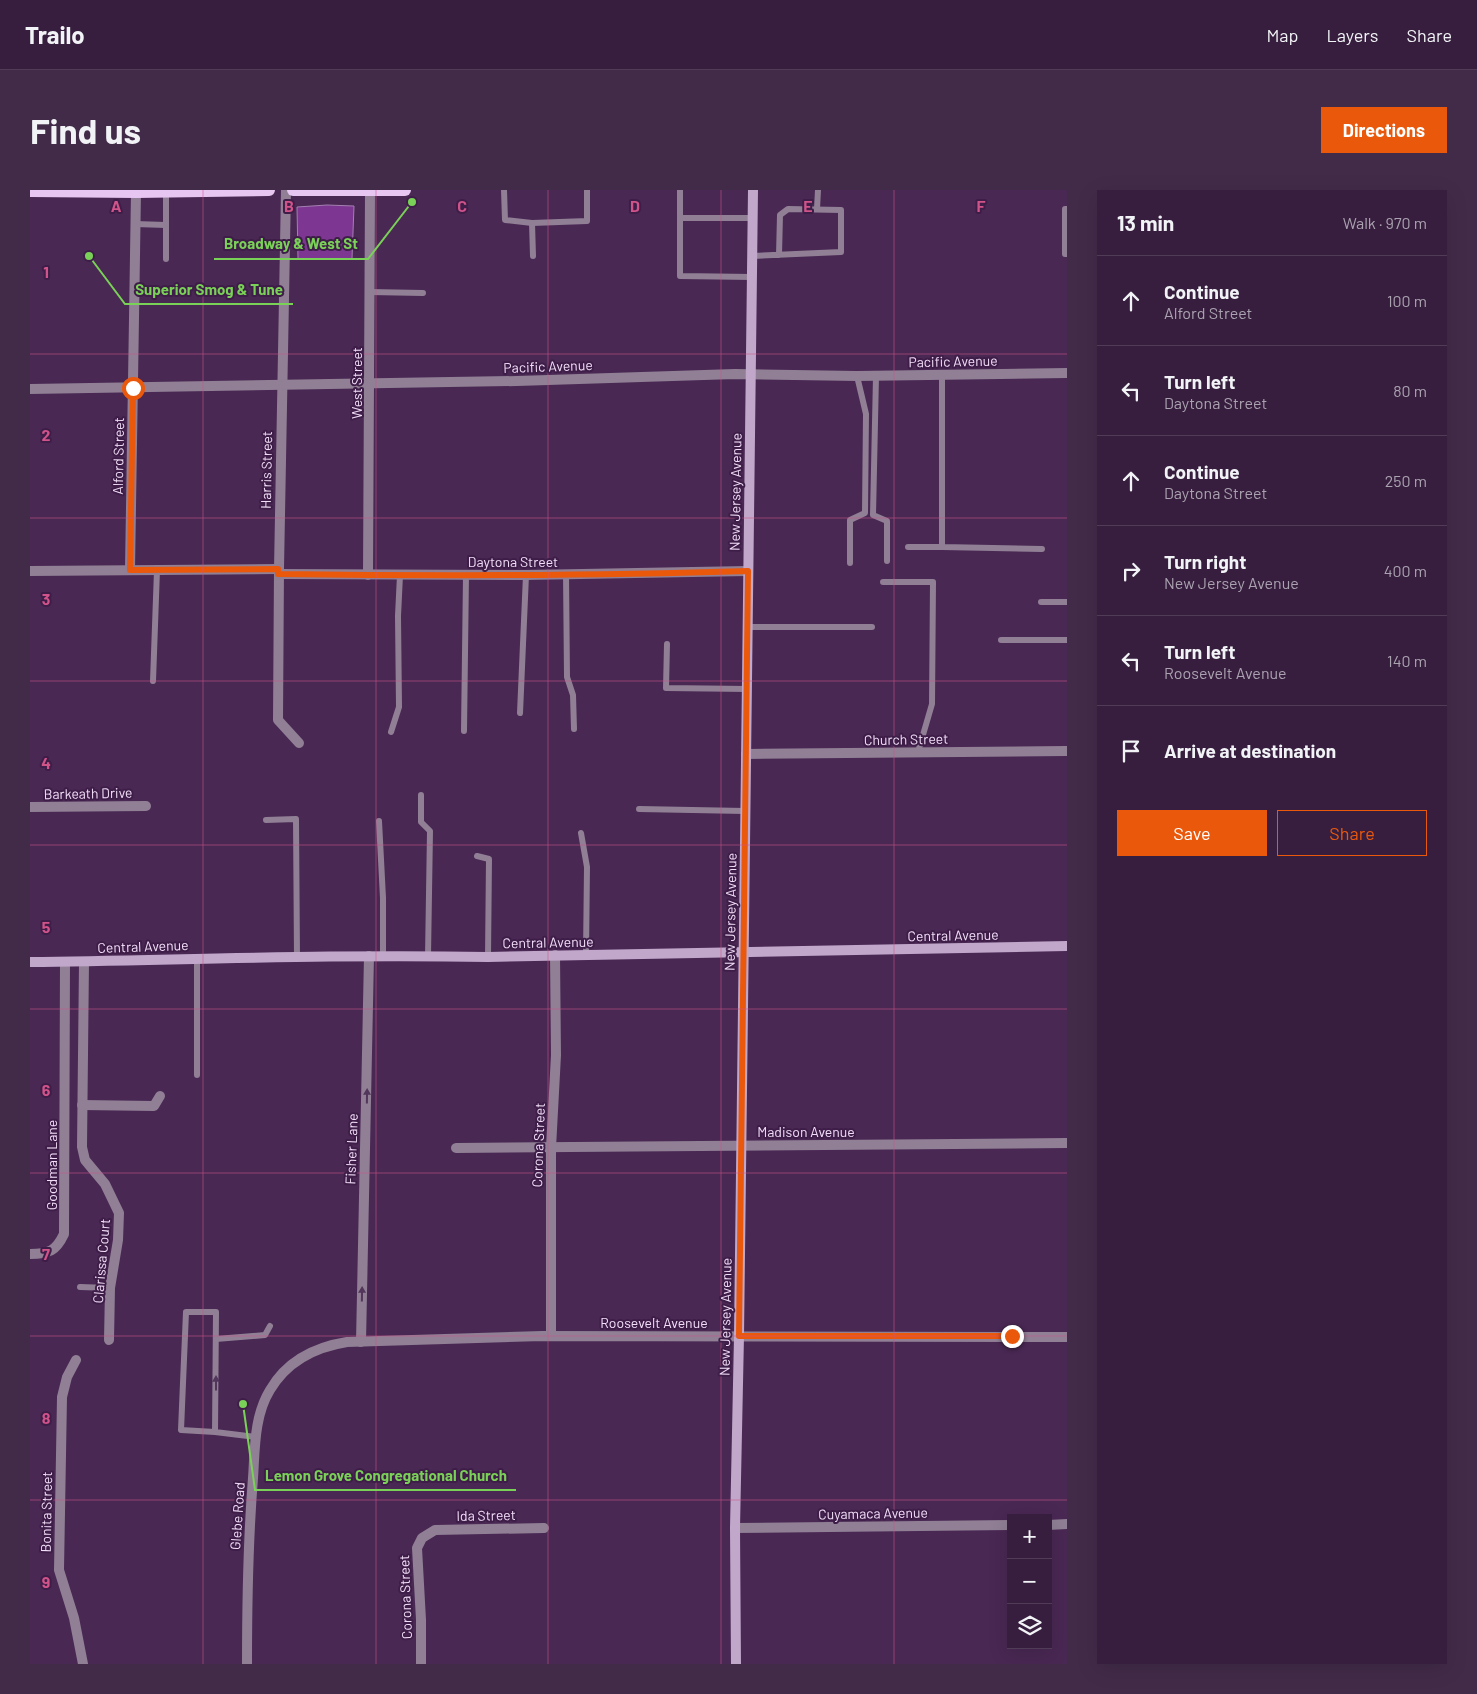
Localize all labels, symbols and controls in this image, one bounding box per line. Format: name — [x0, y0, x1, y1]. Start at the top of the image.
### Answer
text: Trailo — [25, 20, 85, 49]
text: Map — [1266, 24, 1298, 46]
text: Layers — [1326, 24, 1379, 46]
text: Share — [1407, 24, 1452, 46]
button: Directions — [1321, 107, 1447, 153]
text: Find us — [30, 109, 141, 151]
text: A — [111, 196, 122, 215]
text: B — [284, 196, 294, 215]
text: C — [457, 196, 467, 215]
text: D — [630, 196, 640, 215]
text: E — [803, 196, 813, 215]
text: F — [977, 196, 986, 215]
text: 13 min — [1117, 210, 1174, 235]
text: Walk · 970 m — [1343, 213, 1427, 232]
callout: Broadway & West St — [214, 229, 368, 259]
text: Broadway & West St — [224, 234, 358, 252]
text: 1 — [43, 262, 49, 281]
callout: Superior Smog & Tune — [125, 274, 293, 304]
text: Superior Smog & Tune — [135, 280, 283, 298]
text: Continue — [1164, 280, 1240, 303]
icon: ahead — [1117, 287, 1145, 315]
text: 100 m — [1387, 291, 1427, 310]
text: Alford Street — [1164, 303, 1252, 322]
street label: West Street — [348, 347, 365, 419]
street label: Pacific Avenue — [908, 352, 998, 370]
street label: Pacific Avenue — [503, 356, 593, 376]
text: Turn left — [1164, 370, 1235, 393]
route start — [122, 377, 145, 400]
icon: left — [1117, 377, 1145, 405]
text: 80 m — [1393, 381, 1427, 400]
text: Daytona Street — [1164, 393, 1267, 412]
street label: Alford Street — [109, 417, 127, 495]
text: 2 — [42, 425, 51, 444]
street label: Harris Street — [257, 431, 275, 509]
street label: New Jersey Avenue — [725, 433, 745, 551]
text: Continue — [1164, 460, 1240, 483]
icon: ahead — [1117, 467, 1145, 495]
text: 250 m — [1385, 471, 1427, 490]
text: Daytona Street — [1164, 483, 1267, 502]
text: Turn right — [1164, 550, 1246, 573]
street label: Daytona Street — [468, 553, 558, 570]
icon: right — [1117, 557, 1145, 585]
text: 400 m — [1384, 561, 1427, 580]
text: New Jersey Avenue — [1164, 573, 1299, 592]
text: 3 — [42, 589, 50, 608]
text: Turn left — [1164, 640, 1235, 663]
icon: left — [1117, 647, 1145, 675]
text: 140 m — [1387, 651, 1427, 670]
text: Roosevelt Avenue — [1164, 663, 1287, 682]
street label: Church Street — [864, 730, 948, 748]
icon: arrive — [1117, 737, 1145, 765]
text: Arrive at destination — [1164, 739, 1336, 762]
text: 4 — [41, 753, 51, 772]
street label: Barkeath Drive — [43, 784, 133, 802]
button: Save — [1117, 810, 1267, 856]
button: Share — [1277, 810, 1427, 856]
street label: New Jersey Avenue — [720, 853, 740, 971]
text: 5 — [42, 917, 51, 936]
street label: Central Avenue — [907, 926, 999, 944]
street label: Central Avenue — [502, 933, 594, 951]
street label: Central Avenue — [97, 936, 189, 956]
text: 6 — [42, 1080, 51, 1099]
one-way arrow — [363, 1088, 371, 1104]
street label: Corona Street — [528, 1102, 548, 1188]
street label: Fisher Lane — [341, 1113, 361, 1185]
street label: Goodman Lane — [43, 1120, 60, 1210]
street label: Madison Avenue — [757, 1123, 855, 1140]
street label: Clarissa Court — [89, 1218, 113, 1304]
text: 7 — [42, 1244, 50, 1263]
street label: New Jersey Avenue — [715, 1258, 735, 1376]
one-way arrow — [358, 1285, 366, 1301]
street label: Roosevelt Avenue — [600, 1314, 708, 1331]
route end — [1001, 1325, 1024, 1348]
one-way arrow — [212, 1375, 220, 1391]
text: 8 — [42, 1408, 51, 1427]
callout: Lemon Grove Congregational Church — [255, 1460, 516, 1490]
text: Lemon Grove Congregational Church — [265, 1466, 507, 1484]
street label: Bonita Street — [37, 1471, 55, 1553]
street label: Glebe Road — [226, 1481, 248, 1551]
street label: Cuyamaca Avenue — [818, 1504, 928, 1522]
street label: Ida Street — [456, 1506, 516, 1524]
map controls — [1007, 1514, 1052, 1649]
button: + — [1007, 1514, 1052, 1559]
street label: Corona Street — [395, 1554, 415, 1640]
button: − — [1007, 1559, 1052, 1604]
text: 9 — [42, 1572, 50, 1591]
button: layers — [1007, 1604, 1052, 1649]

